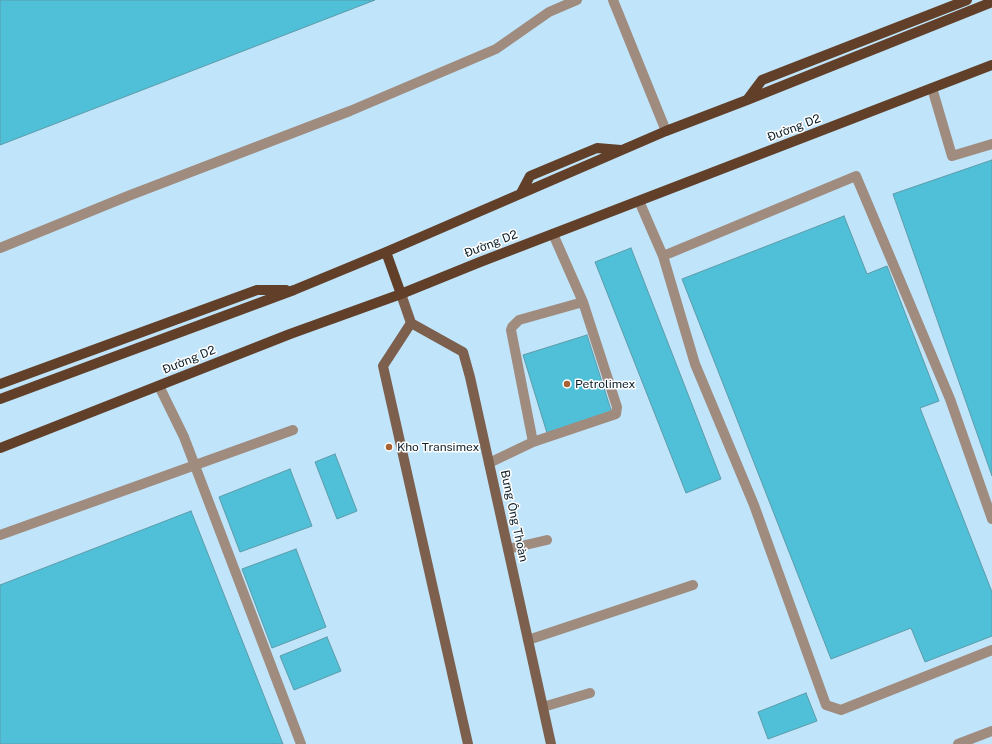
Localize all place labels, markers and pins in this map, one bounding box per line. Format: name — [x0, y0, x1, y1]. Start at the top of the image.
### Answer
place label: Petrolimex — [575, 377, 635, 391]
marker: Petrolimex — [562, 379, 572, 389]
place label: Kho Transimex — [397, 440, 479, 454]
marker: Kho Transimex — [384, 442, 394, 452]

